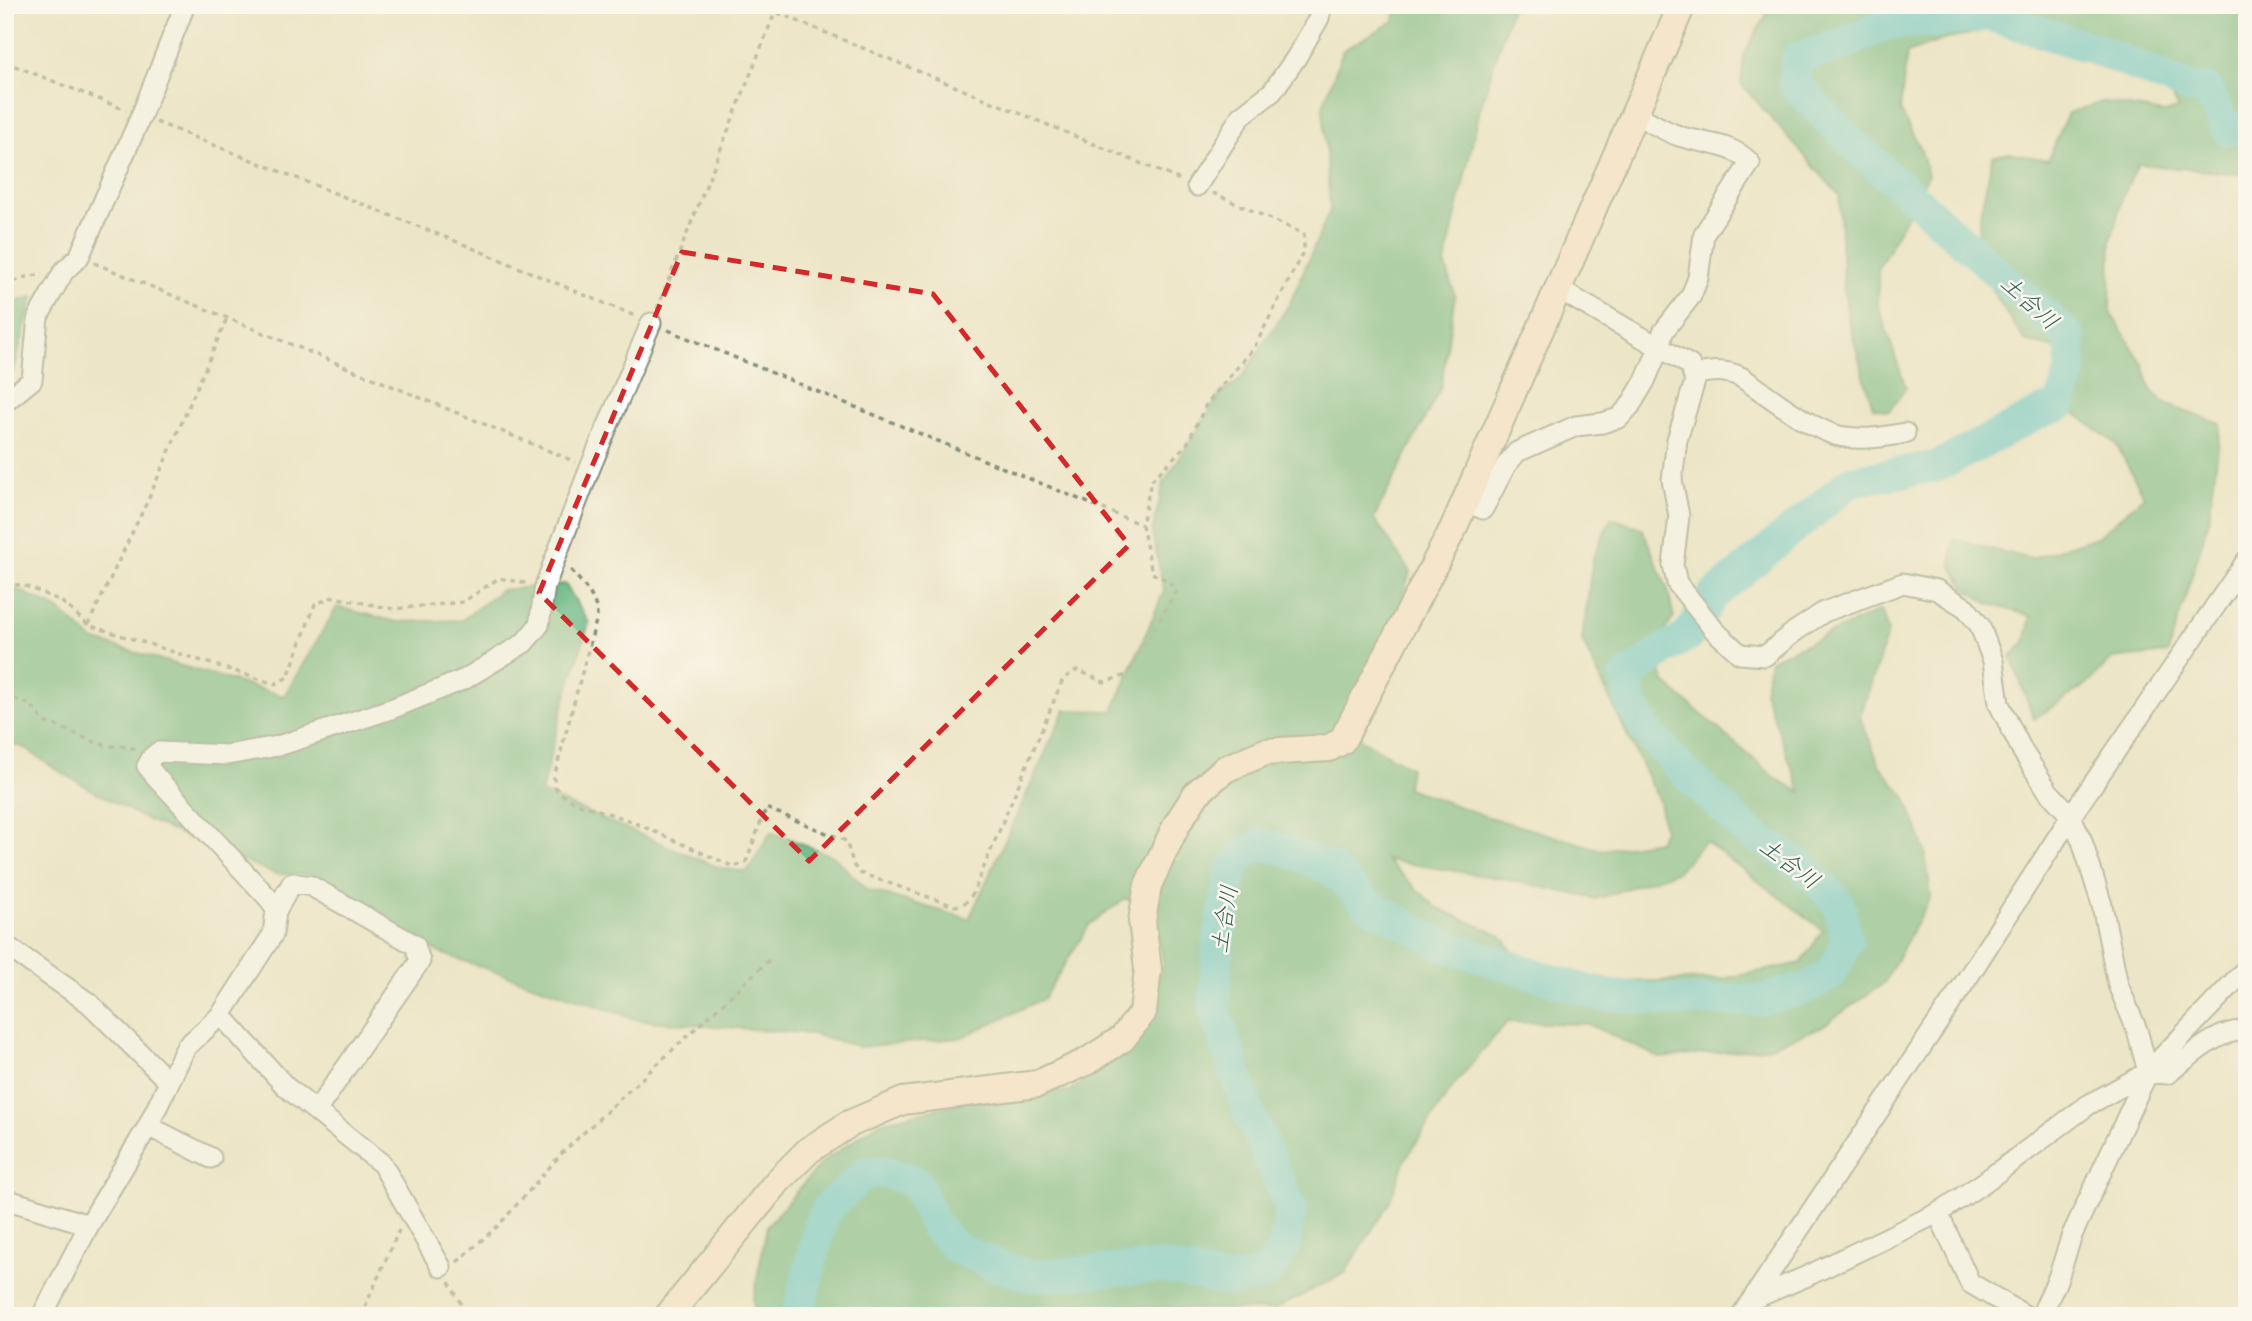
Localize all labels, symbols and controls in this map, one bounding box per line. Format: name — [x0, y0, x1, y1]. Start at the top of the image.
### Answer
water label: 土合川 — [1995, 268, 2066, 335]
water label: 土合川 — [1754, 830, 1827, 895]
water label: 土合川 — [1204, 883, 1243, 955]

